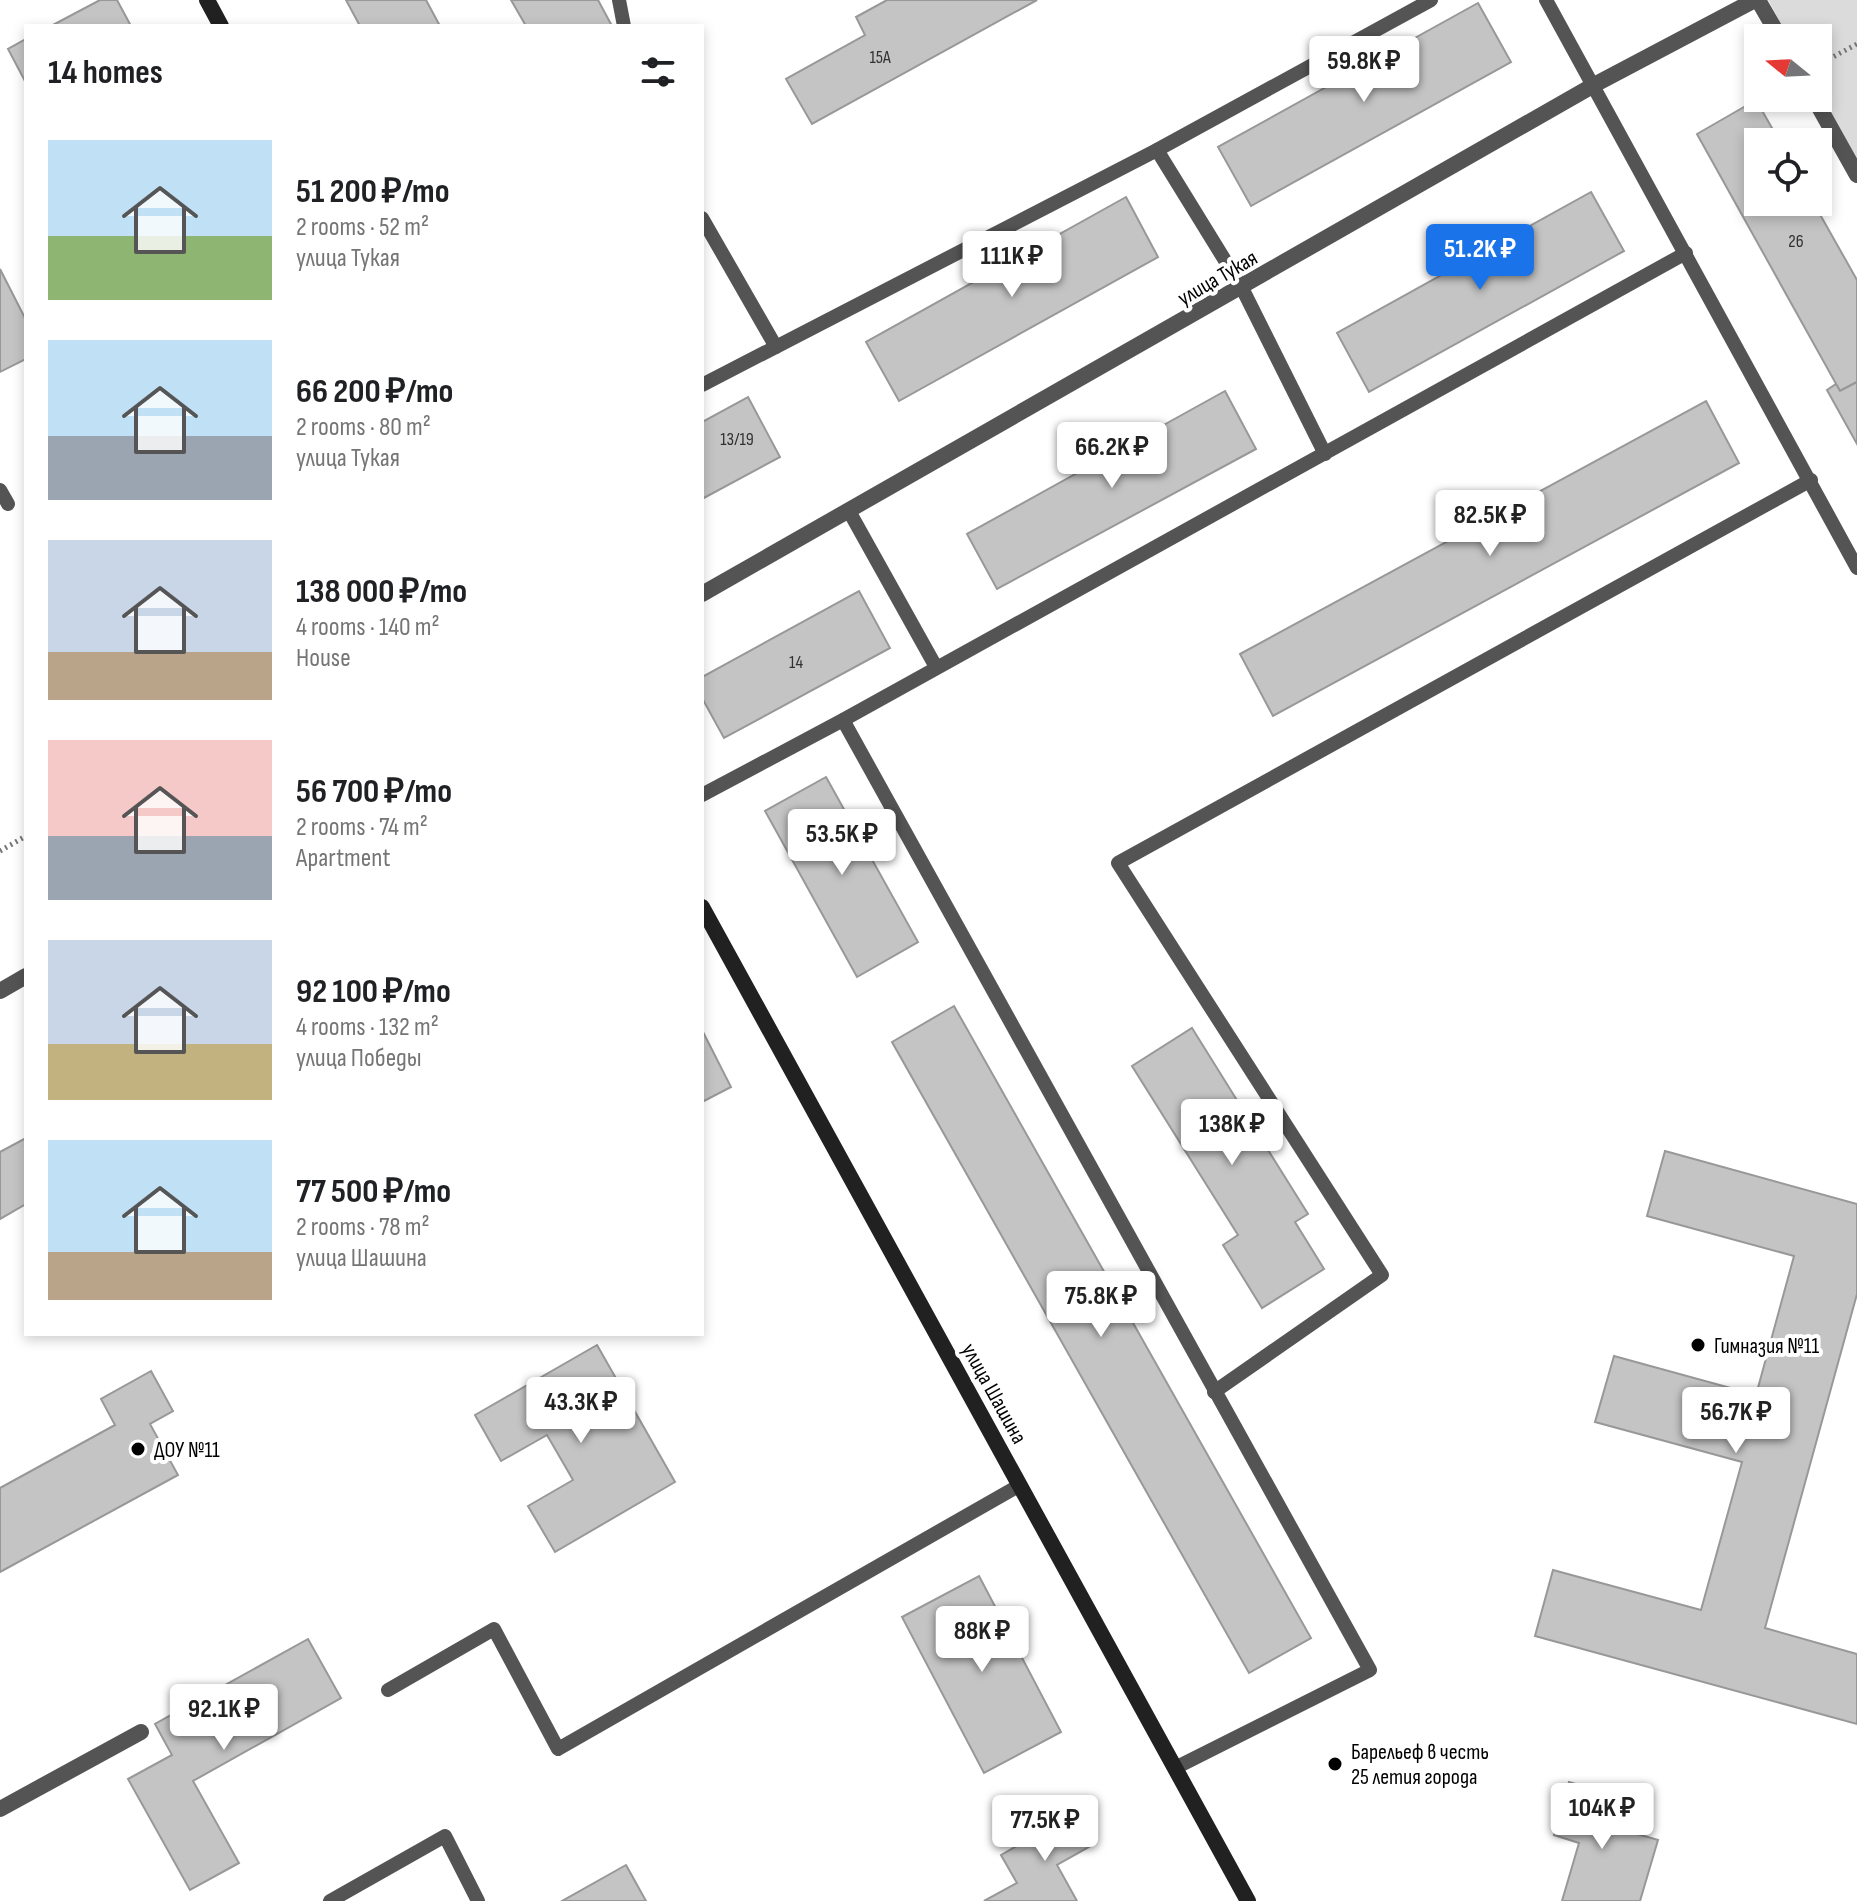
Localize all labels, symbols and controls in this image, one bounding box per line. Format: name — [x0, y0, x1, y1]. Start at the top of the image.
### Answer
north arrow — [1744, 24, 1832, 112]
map controls — [1744, 24, 1832, 216]
pin: 59.8K ₽ — [1290, 36, 1438, 104]
text: 59.8K ₽ — [1327, 46, 1401, 77]
house number: 15А — [869, 47, 891, 68]
icon: filters — [636, 50, 680, 94]
text: 14 homes — [48, 52, 163, 93]
button: locate — [1744, 128, 1832, 216]
text: 51 200 ₽/mo — [296, 171, 450, 212]
icon: home — [112, 172, 208, 268]
text: 2 rooms · 52 m² — [296, 212, 429, 243]
pin: 51.2K ₽ — [1406, 224, 1554, 292]
pin: 111K ₽ — [947, 231, 1077, 299]
house number: 26 — [1788, 231, 1804, 252]
text: 51.2K ₽ — [1444, 234, 1516, 265]
text: 111K ₽ — [981, 241, 1043, 272]
text: улица Тукая — [296, 243, 400, 274]
street label: улица Тукая — [1173, 245, 1263, 312]
text: 66 200 ₽/mo — [296, 371, 453, 412]
icon: home — [112, 372, 208, 468]
text: 2 rooms · 80 m² — [296, 412, 431, 443]
pin: 66.2K ₽ — [1038, 422, 1186, 490]
house number: 13/19 — [720, 429, 754, 450]
text: 66.2K ₽ — [1075, 432, 1149, 463]
text: улица Тукая — [296, 443, 400, 474]
pin: 82.5K ₽ — [1416, 490, 1564, 558]
text: 82.5K ₽ — [1453, 500, 1527, 531]
text: 138 000 ₽/mo — [296, 571, 467, 612]
icon: home — [112, 572, 208, 668]
text: 4 rooms · 140 m² — [296, 612, 440, 643]
text: House — [296, 643, 351, 674]
house number: 14 — [789, 652, 803, 673]
text: 56 700 ₽/mo — [296, 771, 452, 812]
icon: home — [112, 772, 208, 868]
pin: 53.5K ₽ — [768, 809, 916, 877]
text: 2 rooms · 74 m² — [296, 812, 428, 843]
text: 53.5K ₽ — [806, 819, 878, 850]
text: Apartment — [296, 843, 390, 874]
text: 92 100 ₽/mo — [296, 971, 451, 1012]
icon: home — [112, 972, 208, 1068]
text: 4 rooms · 132 m² — [296, 1012, 439, 1043]
text: улица Победы — [296, 1043, 422, 1074]
pin: 138K ₽ — [1167, 1099, 1297, 1167]
text: 138K ₽ — [1199, 1109, 1265, 1140]
text: 77 500 ₽/mo — [296, 1171, 451, 1212]
icon: home — [112, 1172, 208, 1268]
text: 2 rooms · 78 m² — [296, 1212, 430, 1243]
text: улица Шашина — [296, 1243, 427, 1274]
pin: 75.8K ₽ — [1027, 1271, 1175, 1339]
text: 75.8K ₽ — [1065, 1281, 1137, 1312]
place label: Гимназия №11 — [1714, 1333, 1819, 1360]
marker: Гимназия №11 — [1689, 1336, 1707, 1354]
street label: улица Шашина — [955, 1339, 1032, 1449]
pin: 43.3K ₽ — [507, 1377, 655, 1445]
text: 43.3K ₽ — [544, 1387, 618, 1418]
pin: 56.7K ₽ — [1662, 1387, 1810, 1455]
text: 56.7K ₽ — [1700, 1397, 1772, 1428]
place label: ДОУ №11 — [154, 1437, 220, 1464]
marker: ДОУ №11 — [129, 1440, 147, 1458]
pin: 88K ₽ — [926, 1606, 1038, 1674]
text: 88K ₽ — [954, 1616, 1010, 1647]
pin: 92.1K ₽ — [150, 1684, 298, 1752]
text: 92.1K ₽ — [188, 1694, 260, 1725]
place label: Барельеф в честь 25 летия города — [1351, 1739, 1489, 1791]
marker: Барельеф в честь 25 летия города — [1326, 1755, 1344, 1773]
pin: 104K ₽ — [1537, 1783, 1667, 1851]
text: 104K ₽ — [1569, 1793, 1635, 1824]
pin: 77.5K ₽ — [971, 1795, 1119, 1863]
text: 77.5K ₽ — [1010, 1805, 1080, 1836]

